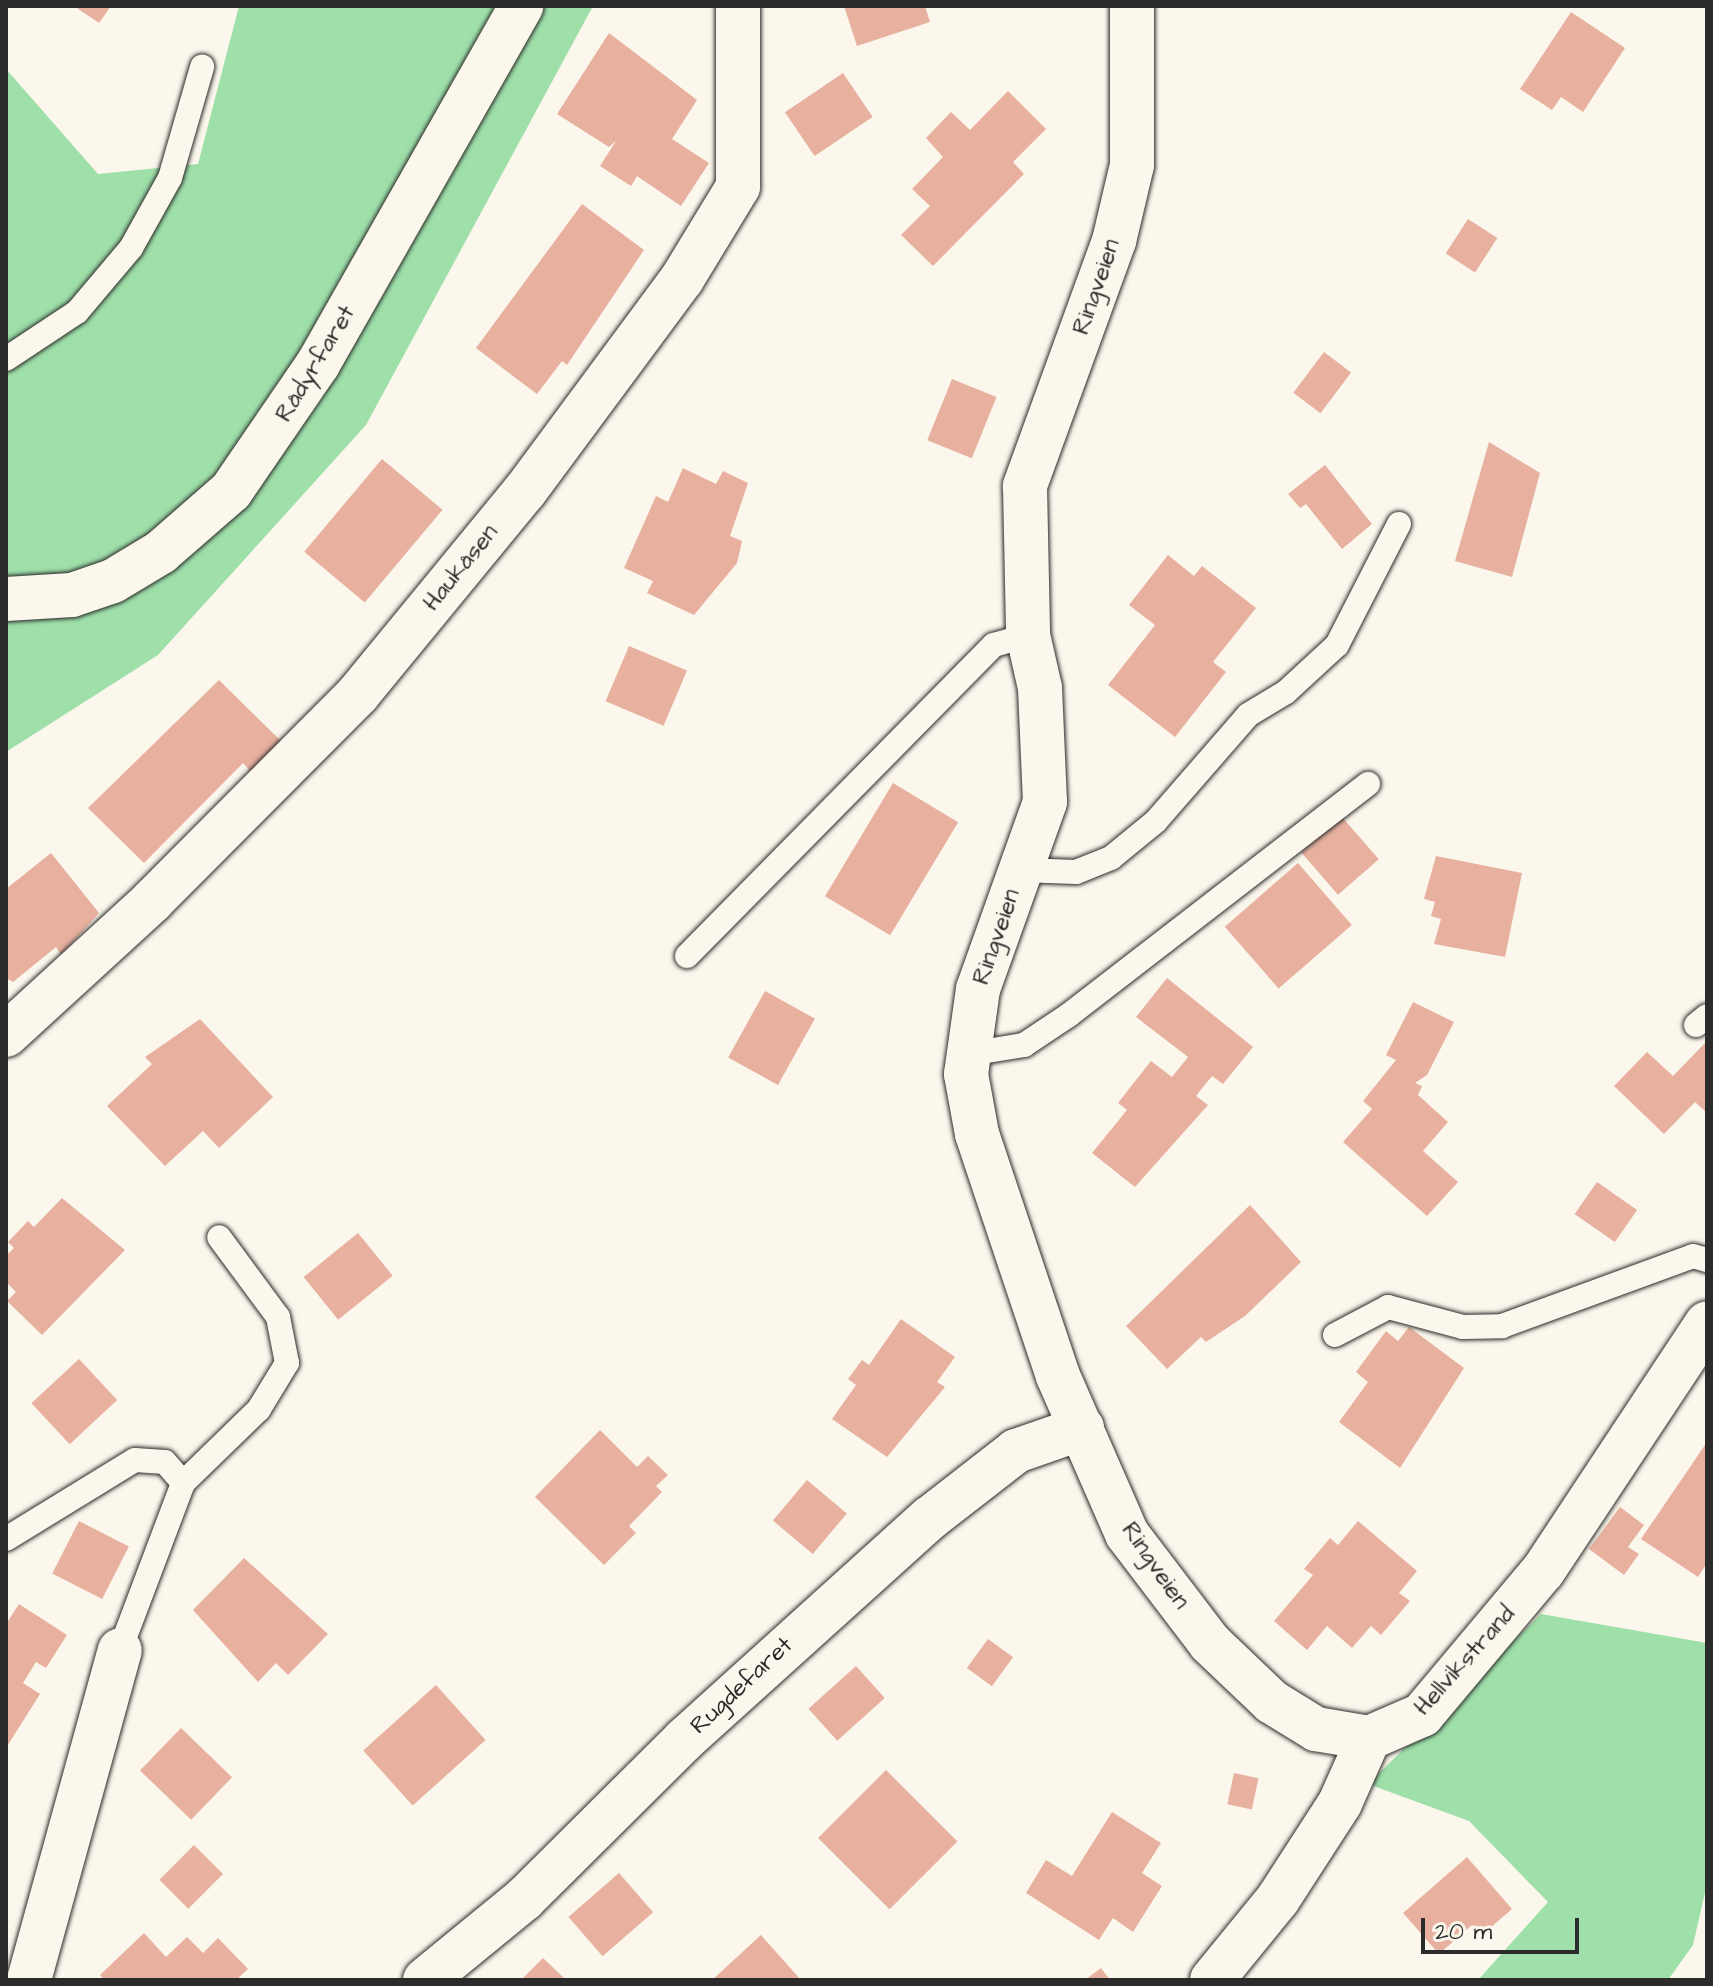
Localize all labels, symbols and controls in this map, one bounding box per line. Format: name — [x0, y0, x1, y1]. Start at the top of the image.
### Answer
street label: Ringveien — [1067, 235, 1127, 339]
street label: Rådyrfaret — [270, 301, 362, 427]
street label: Haukåsen — [417, 519, 505, 617]
street label: Ringveien — [967, 885, 1027, 989]
street label: Ringveien — [1115, 1517, 1195, 1615]
street label: Hellvikstrand — [1408, 1600, 1522, 1722]
street label: Rugdefaret — [685, 1631, 799, 1741]
scale bar — [1425, 1902, 1583, 1952]
text: 20 m — [1435, 1915, 1492, 1949]

